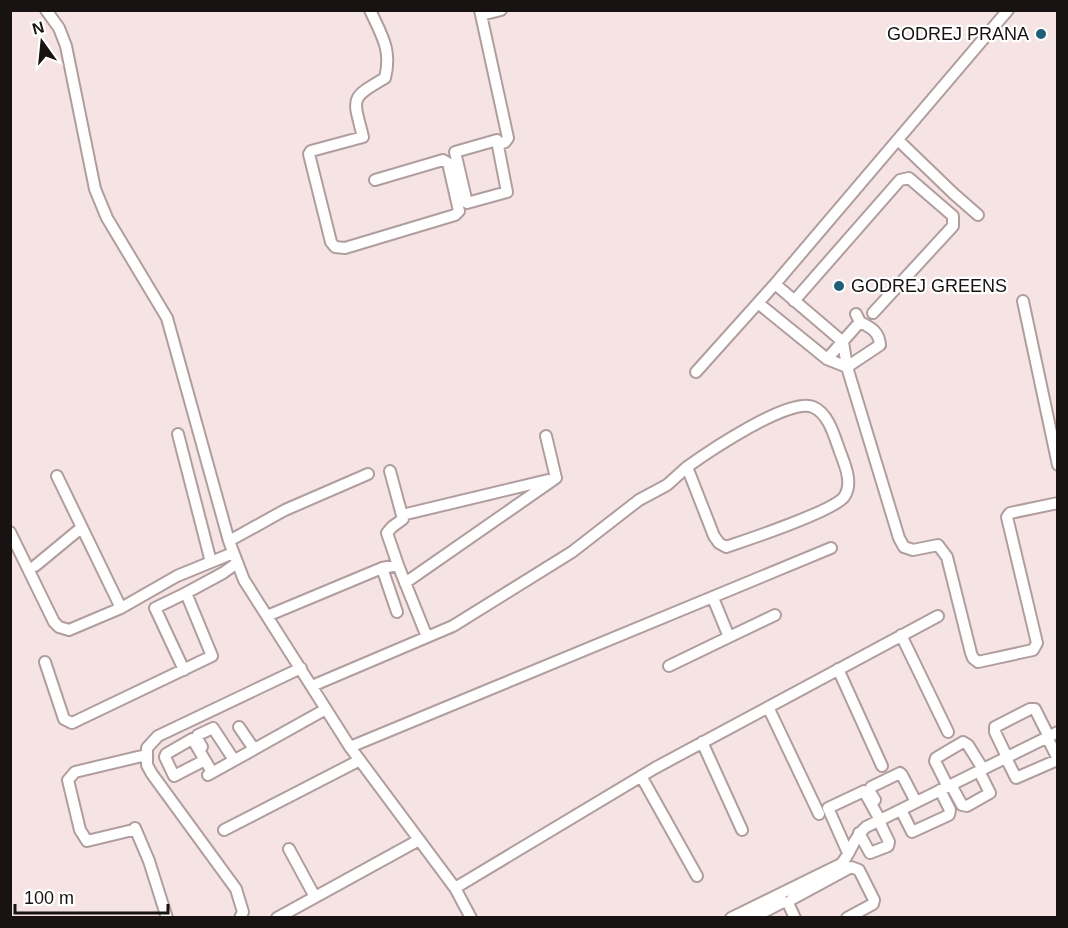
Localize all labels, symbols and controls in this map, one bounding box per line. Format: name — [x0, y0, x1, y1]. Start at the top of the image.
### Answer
north arrow — [12, 12, 72, 72]
text: N — [30, 18, 46, 38]
place label: GODREJ PRANA — [887, 24, 1029, 44]
marker: GODREJ PRANA — [1034, 27, 1048, 41]
place label: GODREJ GREENS — [851, 276, 1007, 296]
marker: GODREJ GREENS — [832, 279, 846, 293]
scale bar — [15, 877, 168, 915]
text: 100 m — [24, 888, 74, 908]

